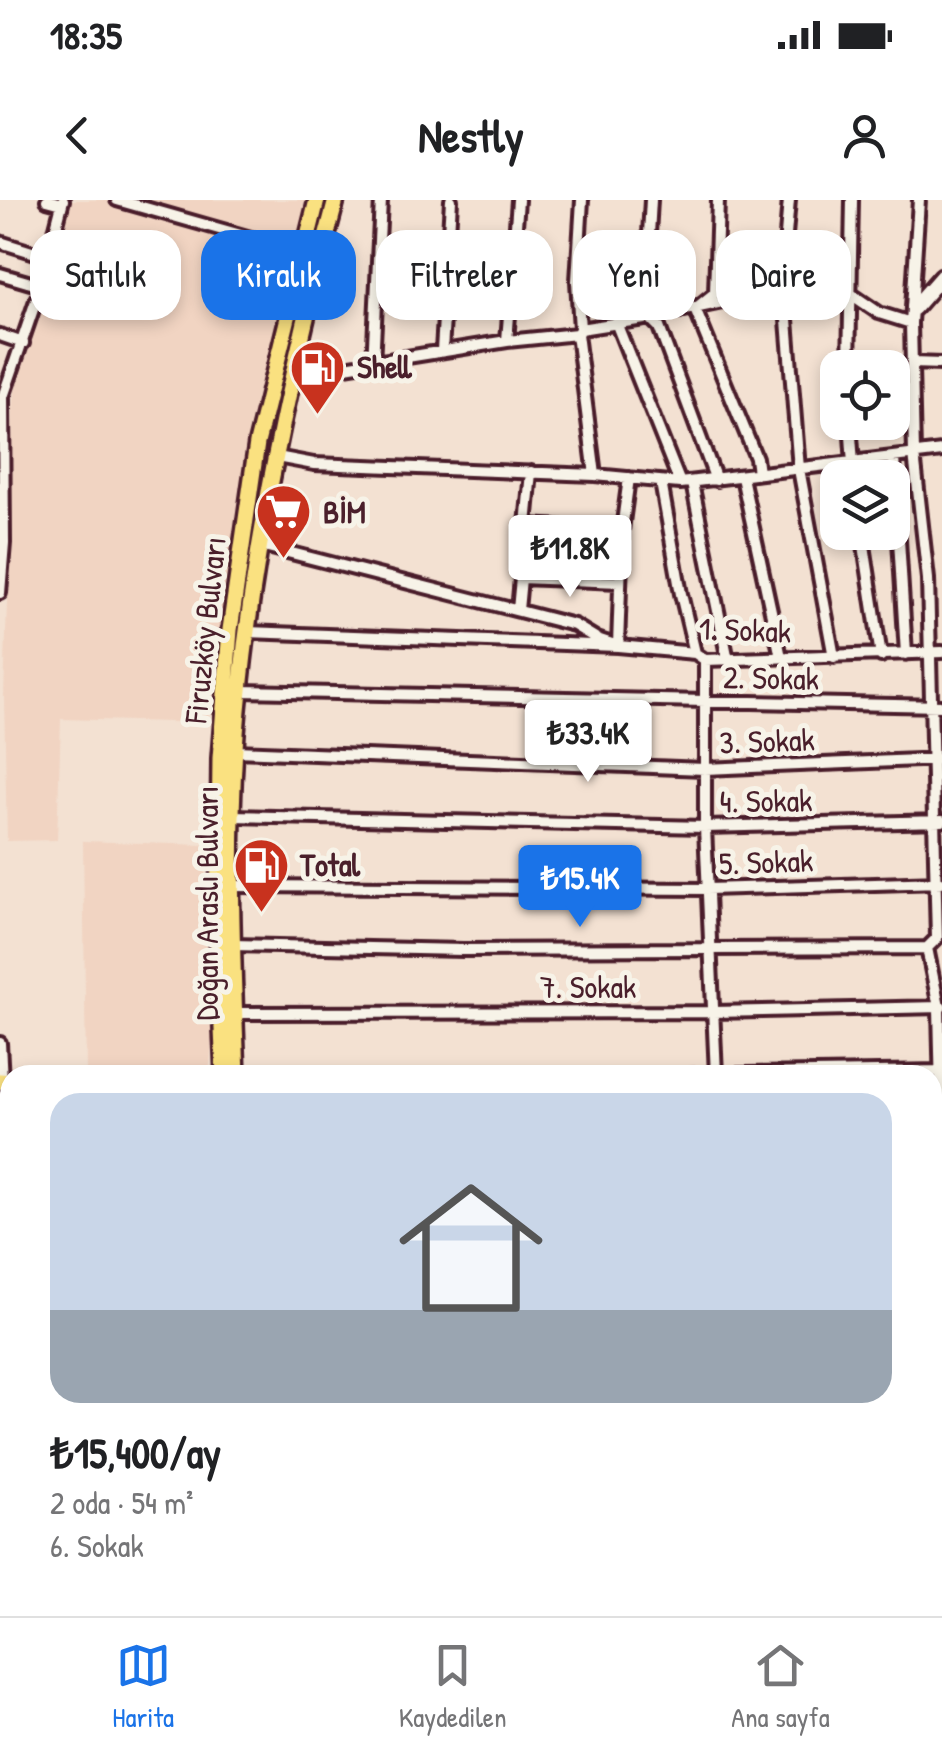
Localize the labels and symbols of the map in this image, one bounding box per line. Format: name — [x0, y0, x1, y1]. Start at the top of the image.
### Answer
fuel station icon: Shell — [288, 337, 348, 416]
place label: Shell — [357, 345, 413, 388]
supermarket icon: BİM — [254, 482, 314, 561]
place label: BİM — [323, 490, 366, 533]
pin: ₺11.8K — [489, 515, 651, 600]
street label: Firuzköy Bulvarı — [173, 534, 236, 726]
street label: 1. Sokak — [698, 606, 792, 653]
street label: 2. Sokak — [723, 655, 819, 700]
pin: ₺33.4K — [507, 700, 669, 785]
street label: 3. Sokak — [719, 717, 815, 764]
street label: 4. Sokak — [719, 778, 813, 823]
street label: Doğan Araslı Bulvarı — [185, 786, 228, 1020]
fuel station icon: Total — [231, 835, 291, 914]
street label: 5. Sokak — [718, 838, 814, 885]
place label: Total — [299, 843, 361, 886]
pin: ₺15.4K — [499, 845, 661, 930]
street label: 7. Sokak — [540, 965, 636, 1008]

